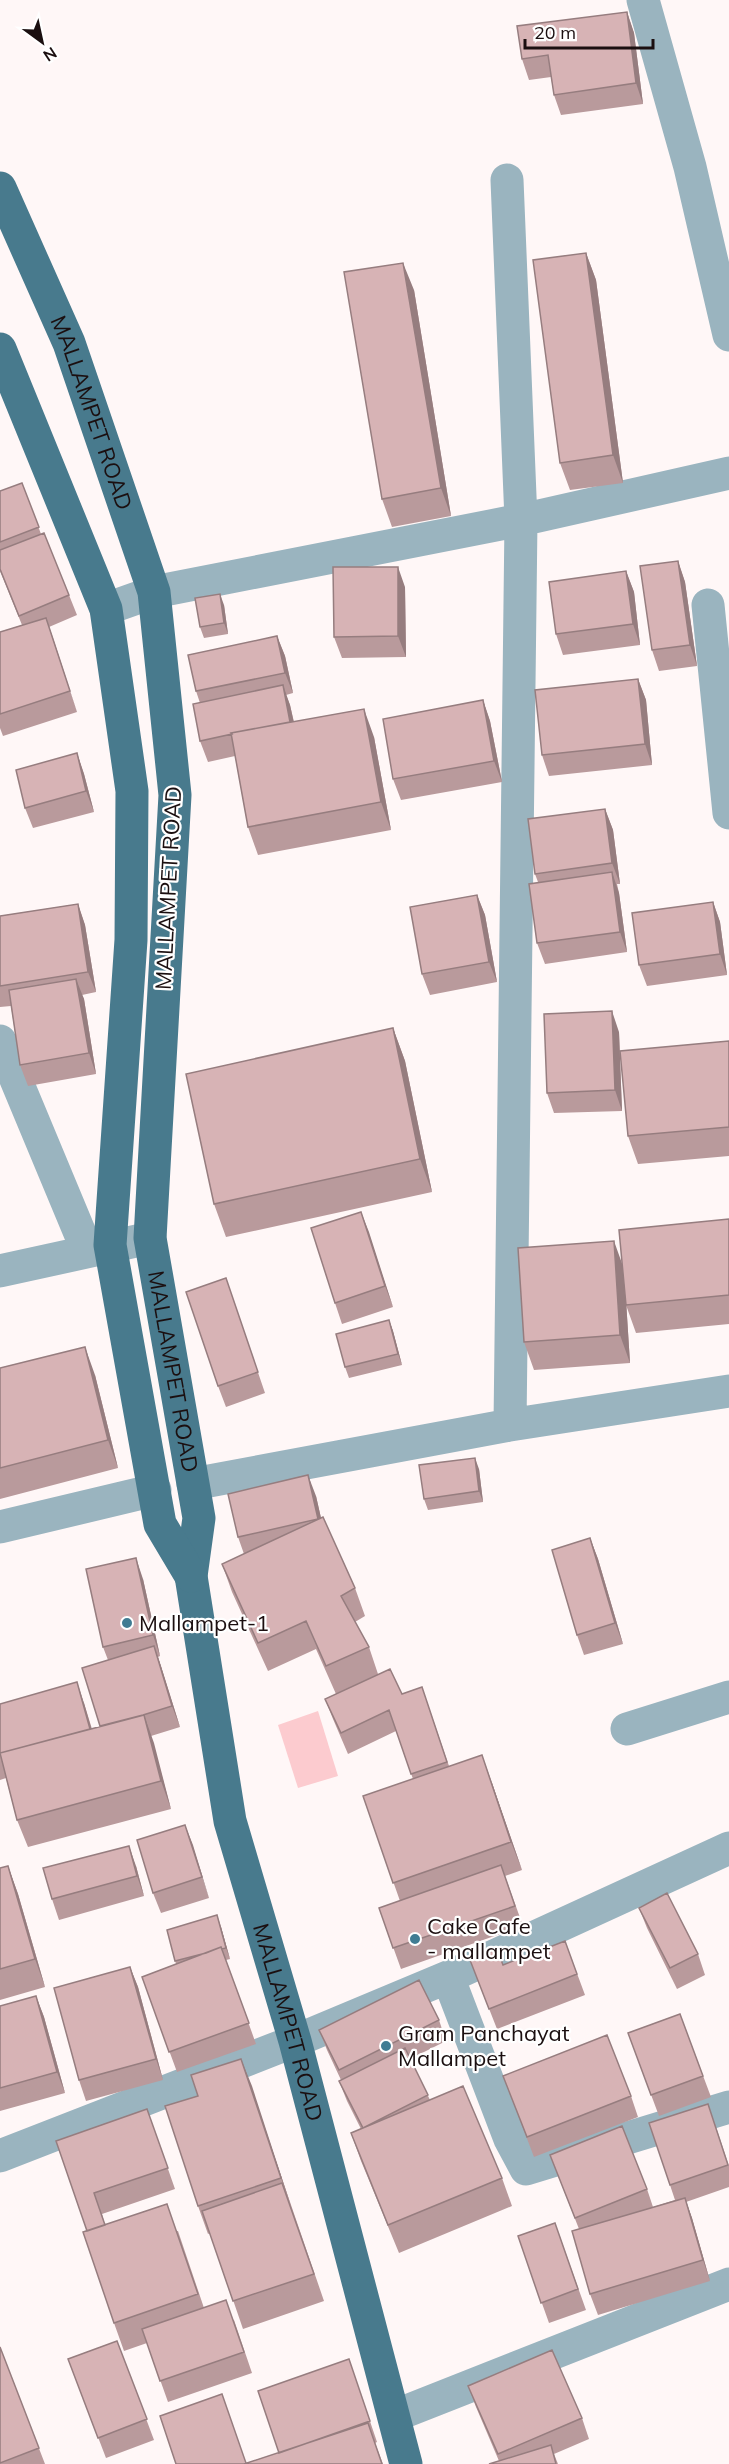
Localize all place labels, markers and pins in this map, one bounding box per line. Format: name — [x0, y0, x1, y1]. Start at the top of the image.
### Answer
place label: Mallampet-1 — [139, 1609, 269, 1637]
marker: Mallampet-1 — [120, 1616, 134, 1630]
place label: Cake Cafe - mallampet — [427, 1912, 551, 1965]
marker: Cake Cafe - mallampet — [408, 1932, 422, 1946]
place label: Gram Panchayat Mallampet — [398, 2019, 570, 2072]
marker: Gram Panchayat Mallampet — [379, 2039, 393, 2053]

